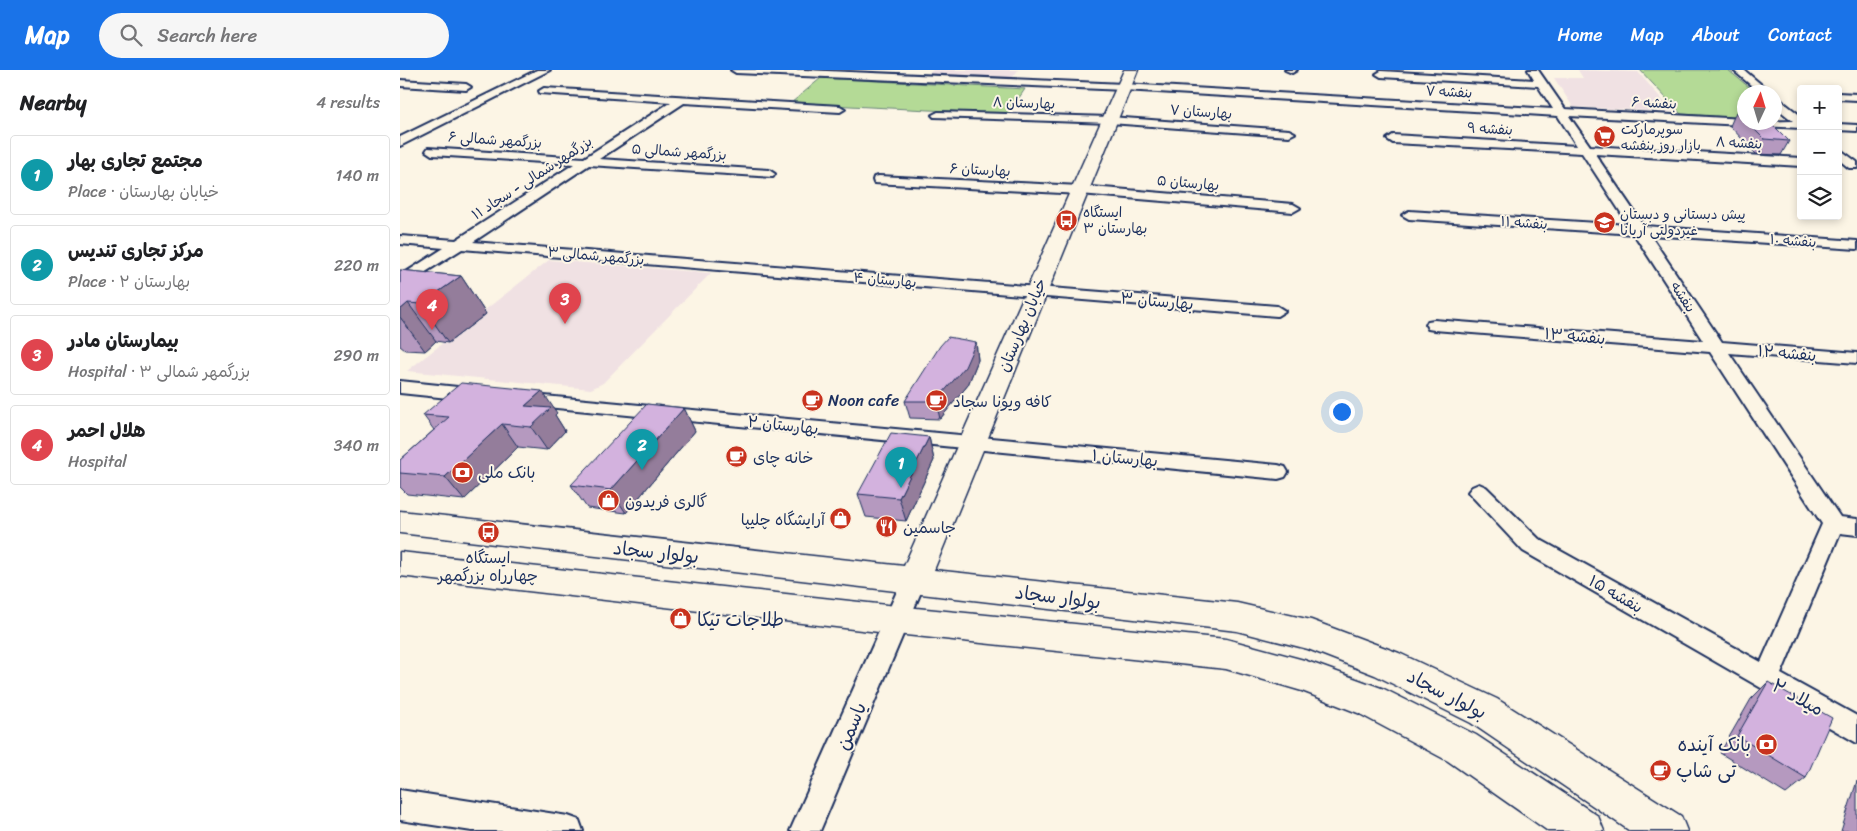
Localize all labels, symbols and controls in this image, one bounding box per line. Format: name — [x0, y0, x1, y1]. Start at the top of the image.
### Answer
search box — [99, 13, 449, 58]
text: Map — [25, 14, 69, 56]
text: Search here — [157, 19, 257, 52]
text: Home — [1558, 19, 1603, 51]
text: Map — [1631, 19, 1664, 51]
text: About — [1692, 19, 1740, 51]
text: Contact — [1768, 19, 1832, 51]
icon: search — [117, 21, 145, 49]
street label: بنفشه ۷ — [1425, 78, 1473, 106]
text: Nearby — [20, 84, 86, 122]
north arrow — [1737, 85, 1782, 130]
map controls — [1797, 85, 1842, 220]
button: + — [1797, 85, 1842, 130]
text: 4 results — [316, 88, 380, 117]
street label: بهارستان ۸ — [992, 89, 1056, 117]
street label: بنفشه ۶ — [1631, 89, 1677, 117]
street label: بهارستان ۷ — [1169, 97, 1233, 127]
street label: بنفشه ۹ — [1466, 115, 1514, 143]
place label: سوپرمارکت بازار روز بنفشه — [1621, 117, 1701, 158]
street label: بزرگمهر شمالی ۶ — [447, 124, 543, 156]
supermarket icon: سوپرمارکت بازار روز بنفشه — [1593, 125, 1617, 149]
street label: بزرگمهر شمالی - سجاد ۱۱ — [466, 129, 598, 227]
street label: بنفشه ۸ — [1715, 129, 1763, 157]
button: − — [1797, 130, 1842, 175]
street label: بزرگمهر شمالی ۵ — [631, 136, 727, 168]
text: مجتمع تجاری بهار — [68, 144, 203, 177]
street label: بهارستان ۶ — [949, 156, 1011, 184]
text: 1 — [34, 161, 40, 190]
text: 140 m — [336, 161, 379, 190]
street label: بهارستان ۵ — [1156, 168, 1220, 198]
button: layers — [1797, 175, 1842, 220]
text: Place · خیابان بهارستان — [68, 177, 219, 206]
place label: ایستگاه بهارستان ۳ — [1083, 200, 1147, 241]
place label: پیش دبستانی و دبستان غیردولتی آریانا — [1620, 202, 1746, 243]
bus stop icon: ایستگاه بهارستان ۳ — [1055, 208, 1079, 232]
street label: بنفشه ۱۱ — [1500, 209, 1548, 237]
school or university icon: پیش دبستانی و دبستان غیردولتی آریانا — [1592, 210, 1616, 234]
street label: بنفشه ۱۰ — [1769, 227, 1817, 255]
text: مرکز تجاری تندیس — [68, 234, 204, 267]
street label: بزرگمهر شمالی ۳ — [547, 239, 645, 273]
text: 2 — [32, 251, 42, 280]
text: 220 m — [334, 251, 379, 280]
street label: بهارستان ۴ — [852, 265, 918, 295]
text: Place · بهارستان ۲ — [68, 267, 190, 296]
street label: خیابان بهارستان — [989, 273, 1055, 377]
street label: بنفشه — [1663, 276, 1703, 318]
pin: 3 — [549, 283, 581, 324]
street label: بهارستان ۳ — [1119, 283, 1195, 319]
pin: 4 — [416, 289, 448, 330]
street label: بنفشه ۱۳ — [1543, 319, 1607, 353]
text: بیمارستان مادر — [68, 324, 179, 357]
street label: بنفشه ۱۲ — [1756, 336, 1818, 370]
text: 3 — [33, 341, 41, 370]
text: 290 m — [333, 341, 379, 370]
text: Hospital · بزرگمهر شمالی ۳ — [68, 357, 250, 386]
place label: Noon cafe — [828, 386, 899, 415]
place label: کافه ویونا سجاد — [953, 387, 1052, 416]
cafe icon: Noon cafe — [800, 388, 824, 412]
cafe icon: کافه ویونا سجاد — [925, 389, 949, 413]
your location — [1329, 399, 1355, 425]
street label: بهارستان ۲ — [746, 407, 820, 443]
text: هلال احمر — [68, 414, 146, 447]
pin: 2 — [626, 429, 658, 470]
text: 4 — [32, 431, 42, 460]
text: 340 m — [334, 431, 379, 460]
street label: بهارستان ۱ — [1091, 441, 1159, 475]
place label: خانه چای — [753, 443, 813, 472]
cafe icon: خانه چای — [725, 445, 749, 469]
text: Hospital — [68, 447, 127, 476]
pin: 1 — [885, 447, 917, 488]
place label: بانک ملی — [478, 458, 535, 487]
bank icon: بانک ملی — [450, 460, 474, 484]
place label: گالری فریدون — [625, 487, 708, 516]
shop icon: گالری فریدون — [597, 489, 621, 513]
place label: آرایشگاه چلیپا — [741, 505, 826, 534]
shop icon: آرایشگاه چلیپا — [829, 507, 853, 531]
place label: جاسمین — [903, 513, 956, 542]
restaurant icon: جاسمین — [875, 515, 899, 539]
bus stop icon: ایستگاه چهارراه بزرگمهر — [476, 521, 500, 545]
street label: بولوار سجاد — [611, 531, 701, 573]
place label: ایستگاه چهارراه بزرگمهر — [436, 543, 538, 590]
street label: بنفشه ۱۵ — [1583, 567, 1649, 621]
street label: بولوار سجاد — [1013, 575, 1103, 619]
place label: طلاجات تیکا — [697, 603, 784, 636]
shop icon: طلاجات تیکا — [669, 607, 693, 631]
street label: بولوار سجاد — [1401, 660, 1493, 728]
street label: میلاد ۲ — [1766, 669, 1830, 725]
street label: یاسمن — [826, 697, 876, 755]
place label: بانک آینده — [1678, 728, 1751, 761]
bank icon: بانک آینده — [1755, 732, 1779, 756]
place label: تی شاپ — [1676, 754, 1737, 787]
cafe icon: تی شاپ — [1648, 758, 1672, 782]

